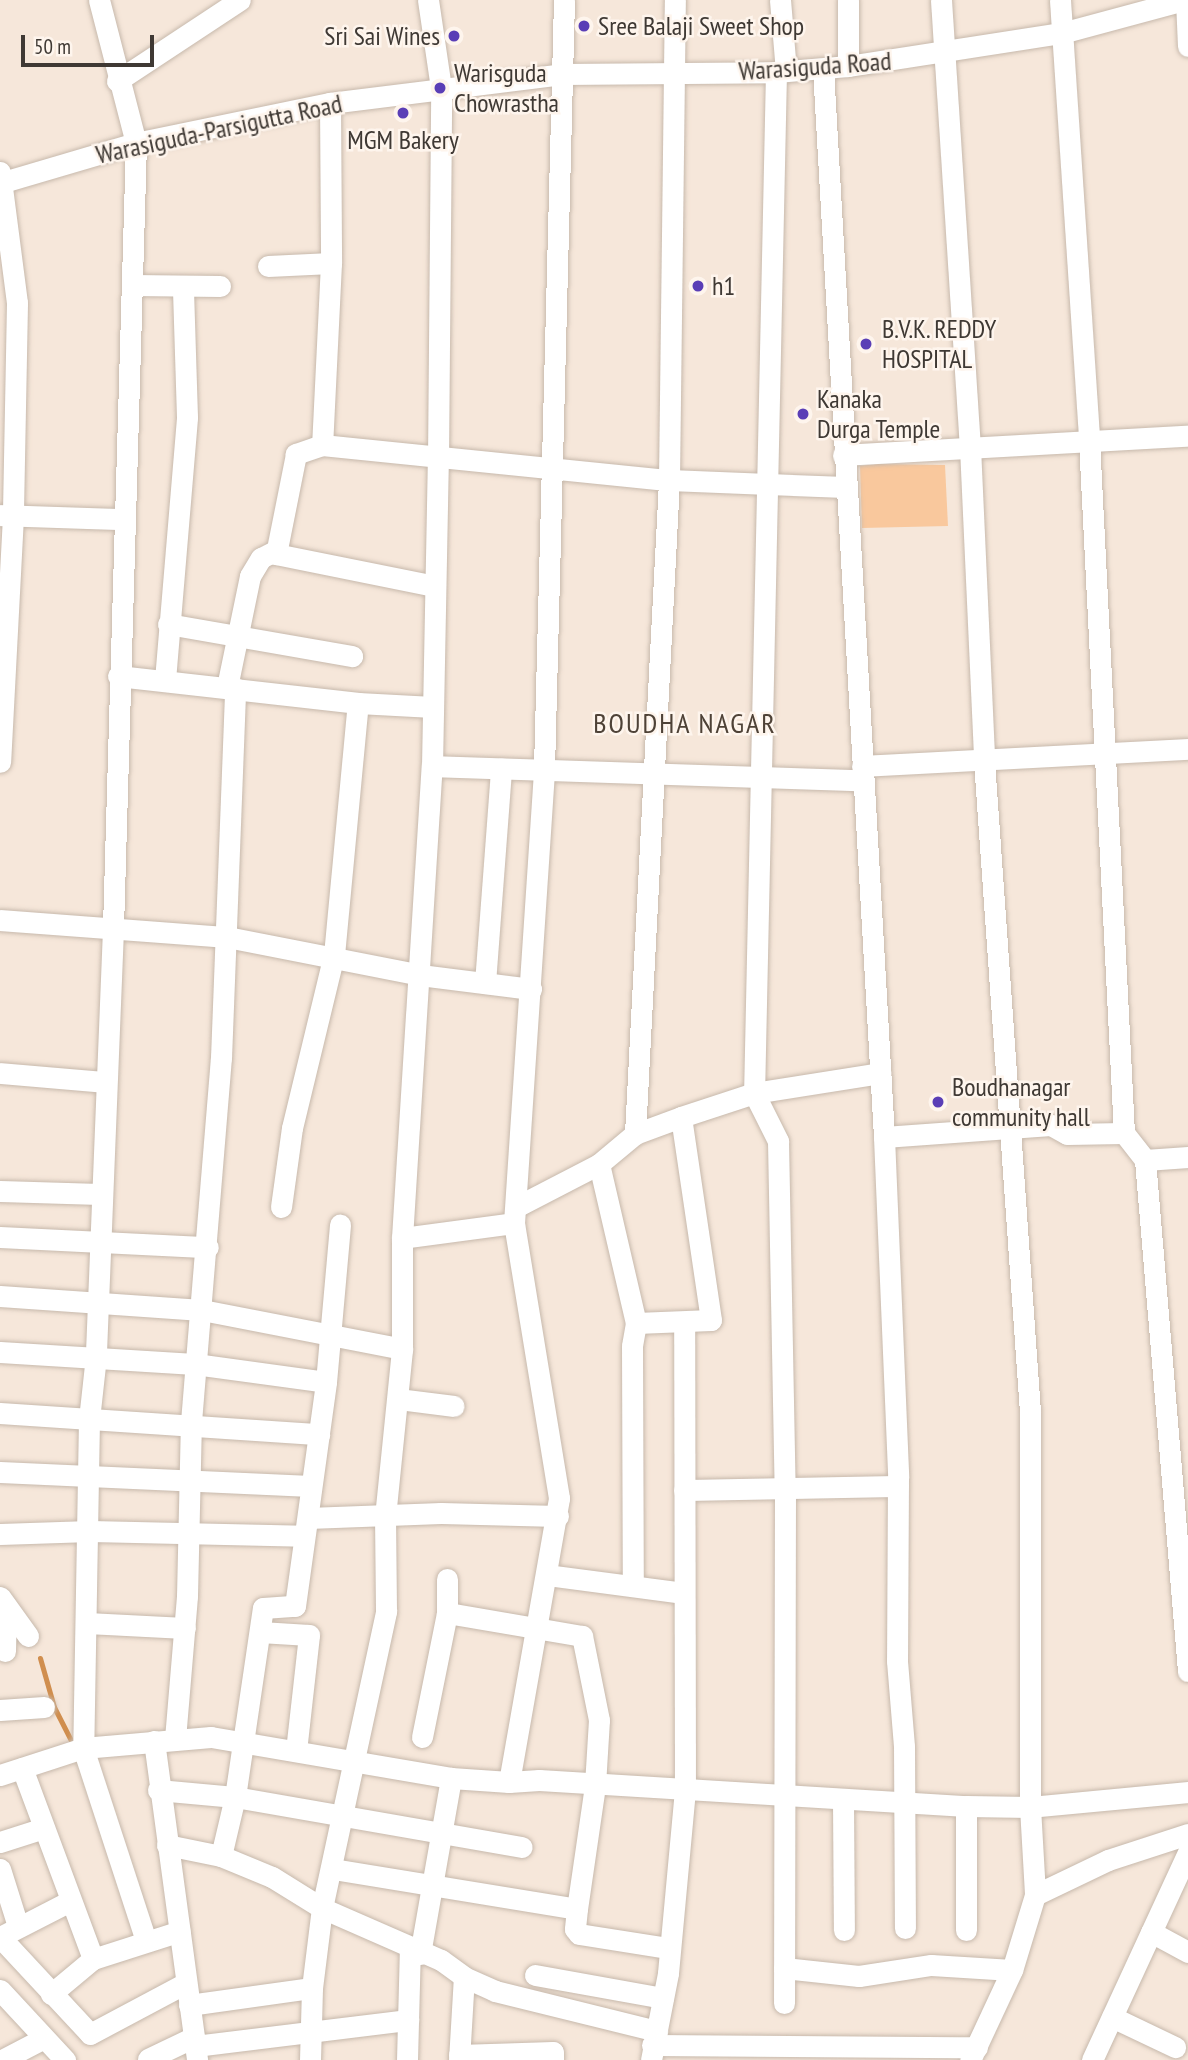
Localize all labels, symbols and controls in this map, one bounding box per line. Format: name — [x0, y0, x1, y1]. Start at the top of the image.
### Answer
place label: Sree Balaji Sweet Shop — [598, 10, 804, 42]
marker: Sree Balaji Sweet Shop — [576, 18, 592, 34]
place label: Sri Sai Wines — [324, 20, 440, 52]
scale bar — [24, 21, 158, 65]
marker: Sri Sai Wines — [446, 28, 462, 44]
text: 50 m — [34, 33, 71, 60]
street label: Warasiguda Road — [738, 45, 892, 87]
place label: Warisguda Chowrastha — [454, 57, 559, 119]
marker: Warisguda Chowrastha — [432, 80, 448, 96]
street label: Warasiguda-Parsigutta Road — [93, 88, 345, 170]
marker: MGM Bakery — [395, 105, 411, 121]
place label: MGM Bakery — [347, 124, 459, 156]
place label: h1 — [712, 270, 735, 302]
marker: h1 — [690, 278, 706, 294]
place label: B.V.K. REDDY HOSPITAL — [882, 313, 998, 374]
marker: B.V.K. REDDY HOSPITAL — [856, 334, 876, 354]
place label: Kanaka Durga Temple — [817, 383, 941, 444]
marker: Kanaka Durga Temple — [795, 406, 811, 422]
district label: BOUDHA NAGAR — [594, 706, 776, 740]
place label: Boudhanagar community hall — [952, 1071, 1090, 1132]
marker: Boudhanagar community hall — [930, 1094, 946, 1110]

